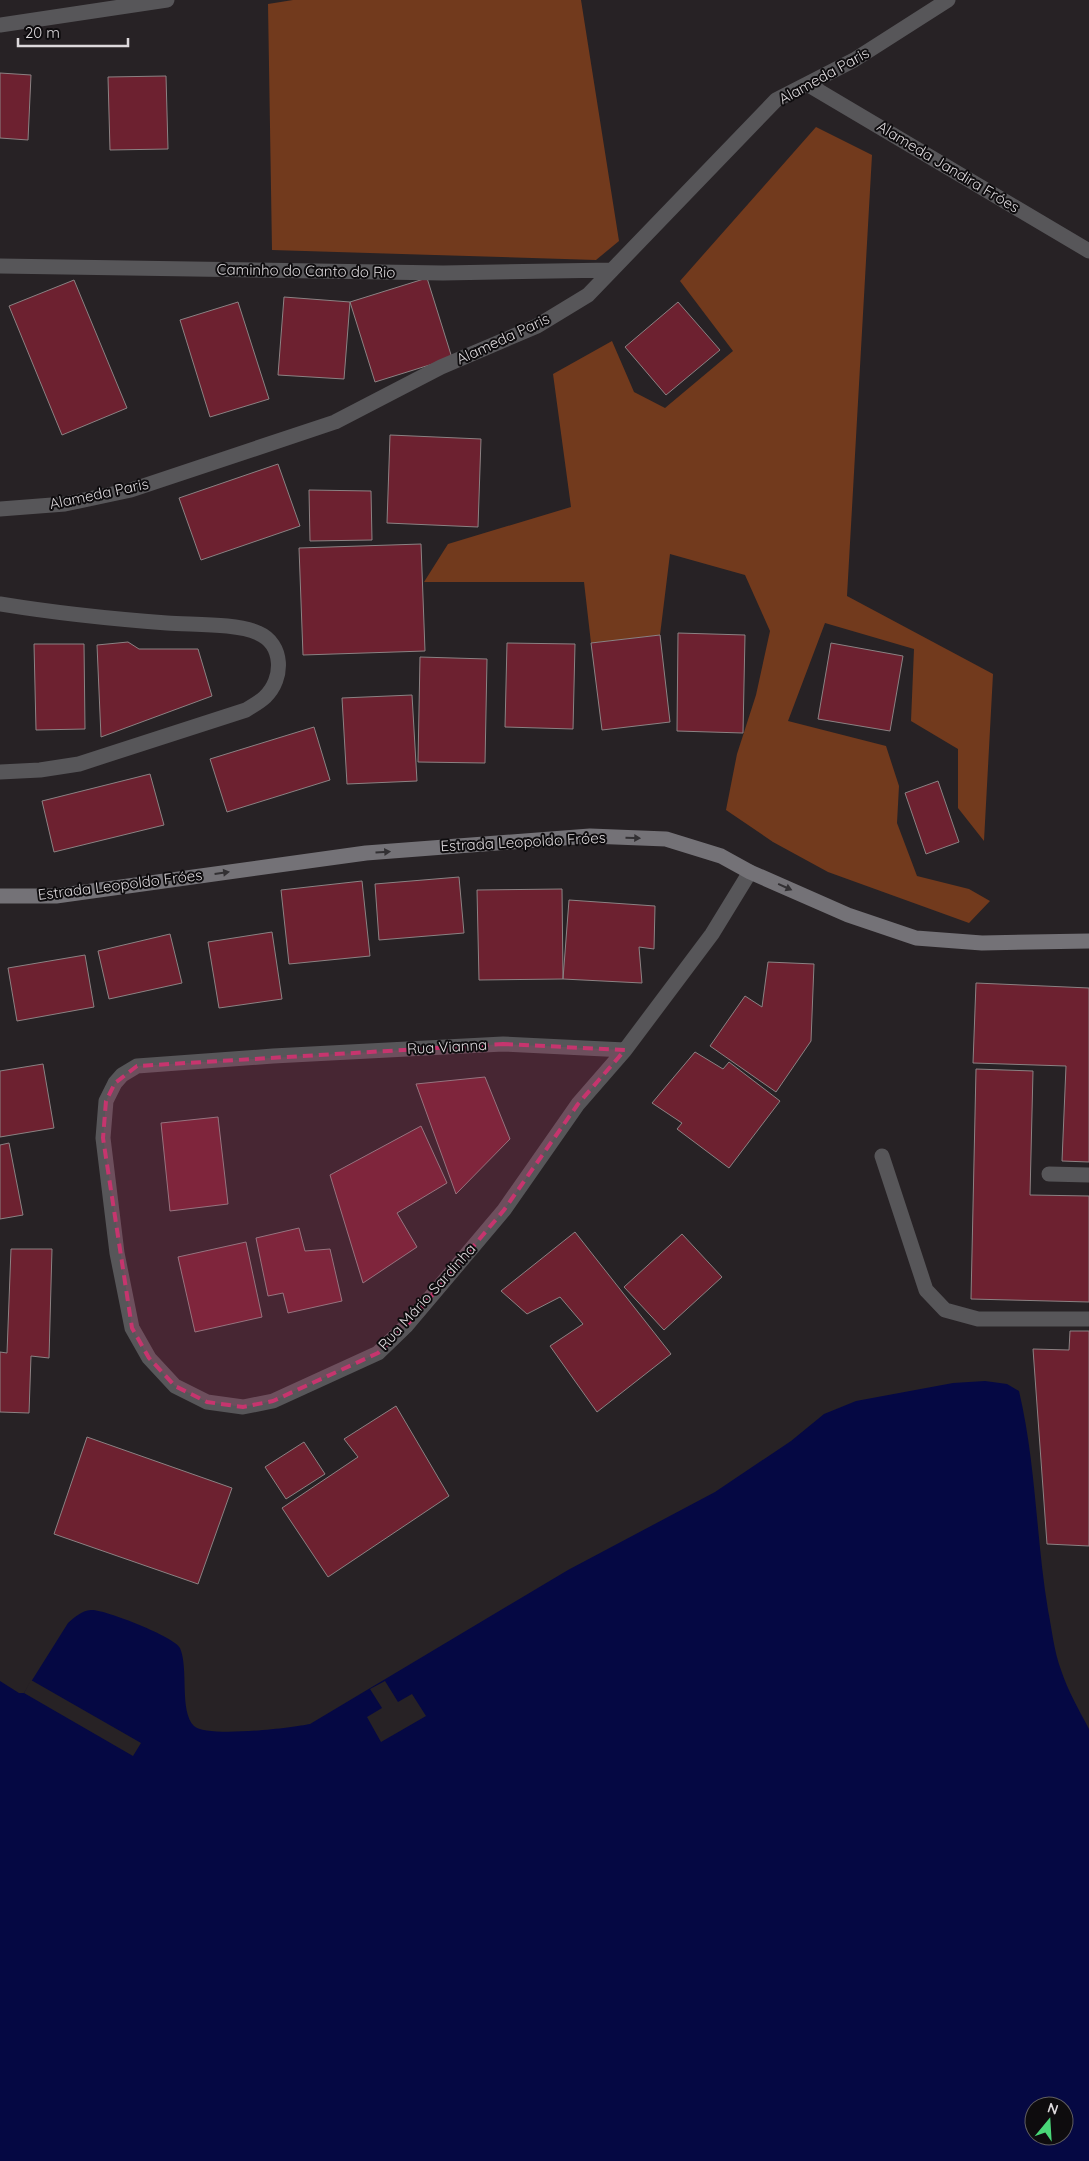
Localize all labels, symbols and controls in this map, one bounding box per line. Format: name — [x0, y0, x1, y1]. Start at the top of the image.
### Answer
scale bar — [18, 15, 128, 47]
text: 20 m — [25, 23, 60, 42]
street label: Alameda Paris — [775, 43, 872, 108]
street label: Alameda Jandira Fróes — [874, 117, 1023, 217]
street label: Caminho do Canto do Rio — [217, 259, 395, 282]
street label: Alameda Paris — [453, 309, 552, 368]
street label: Alameda Paris — [48, 474, 150, 513]
street label: Estrada Leopoldo Fróes — [440, 828, 606, 855]
one-way arrow — [625, 834, 641, 842]
one-way arrow — [375, 847, 391, 855]
street label: Estrada Leopoldo Fróes — [37, 865, 203, 904]
one-way arrow — [214, 868, 230, 876]
one-way arrow — [778, 884, 792, 892]
street label: Rua Vianna — [406, 1035, 488, 1058]
street label: Rua Mário Sardinha — [374, 1239, 479, 1354]
north arrow — [1024, 2096, 1074, 2146]
text: N — [1045, 2098, 1061, 2119]

